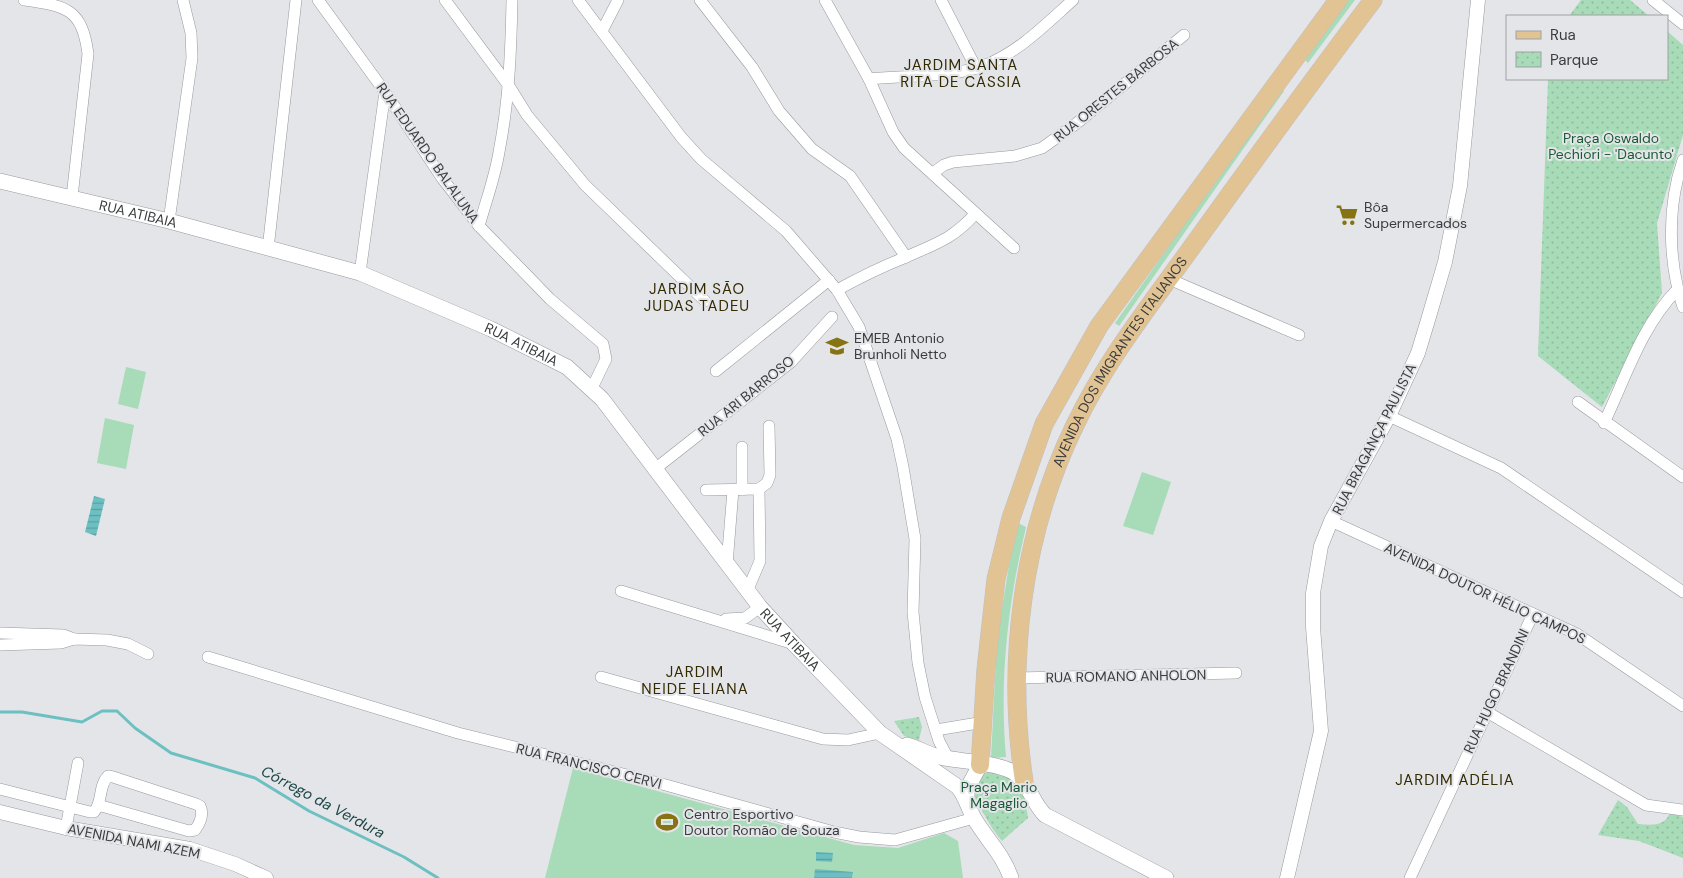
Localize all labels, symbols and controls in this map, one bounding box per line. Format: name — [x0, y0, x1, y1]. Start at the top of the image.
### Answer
legend — [1506, 15, 1668, 80]
text: Rua — [1550, 25, 1576, 45]
street label: RUA ORESTES BARBOSA — [1050, 34, 1182, 146]
text: Parque — [1550, 50, 1598, 70]
district label: JARDIM SANTA RITA DE CÁSSIA — [900, 55, 1022, 92]
street label: RUA EDUARDO BALALUNA — [373, 79, 483, 227]
park label: Praça Oswaldo Pechiori - 'Dacunto' — [1548, 129, 1674, 163]
street label: RUA ATIBAIA — [97, 196, 179, 232]
place label: Bôa Supermercados — [1364, 198, 1467, 232]
supermarket icon: Bôa Supermercados — [1334, 202, 1360, 228]
street label: AVENIDA DOS IMIGRANTES ITALIANOS — [1049, 253, 1191, 470]
district label: JARDIM SÃO JUDAS TADEU — [644, 279, 750, 316]
street label: RUA ATIBAIA — [482, 318, 561, 370]
place label: EMEB Antonio Brunholi Netto — [854, 329, 947, 363]
school or university icon: EMEB Antonio Brunholi Netto — [824, 333, 850, 359]
street label: RUA ARI BARROSO — [694, 352, 798, 440]
street label: RUA BRAGANÇA PAULISTA — [1328, 360, 1420, 518]
street label: AVENIDA DOUTOR HÉLIO CAMPOS — [1381, 538, 1589, 648]
street label: RUA ATIBAIA — [756, 604, 824, 675]
street label: RUA HUGO BRANDINI — [1459, 626, 1533, 756]
district label: JARDIM NEIDE ELIANA — [641, 662, 749, 699]
street label: RUA ROMANO ANHOLON — [1045, 666, 1207, 686]
street label: RUA FRANCISCO CERVI — [514, 739, 664, 793]
water label: Córrego da Verdura — [258, 761, 388, 843]
district label: JARDIM ADÉLIA — [1395, 770, 1515, 790]
park label: Praça Mario Magaglio — [961, 778, 1037, 812]
place label: Centro Esportivo Doutor Romão de Souza — [684, 805, 840, 839]
sports icon: Centro Esportivo Doutor Romão de Souza — [654, 809, 680, 835]
street label: AVENIDA NAMI AZEM — [66, 819, 202, 863]

